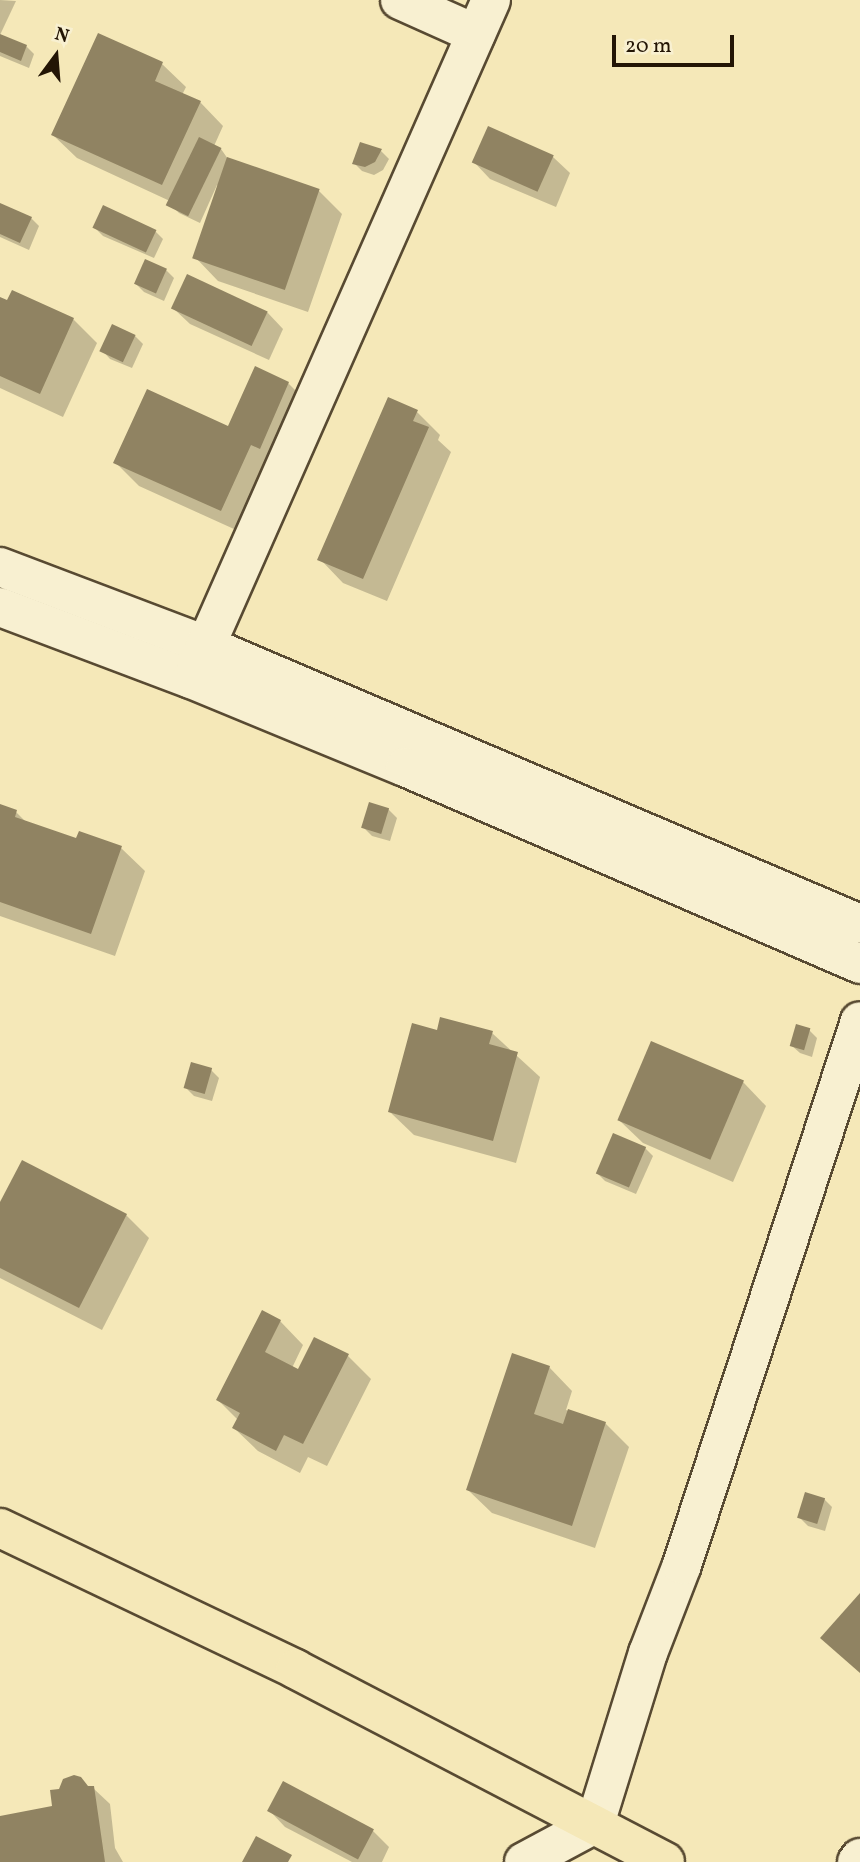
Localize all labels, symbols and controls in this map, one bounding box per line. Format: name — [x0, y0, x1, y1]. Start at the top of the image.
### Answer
north arrow — [21, 21, 91, 91]
text: N — [52, 21, 72, 50]
scale bar — [615, 21, 738, 65]
text: 20 m — [625, 32, 671, 61]

